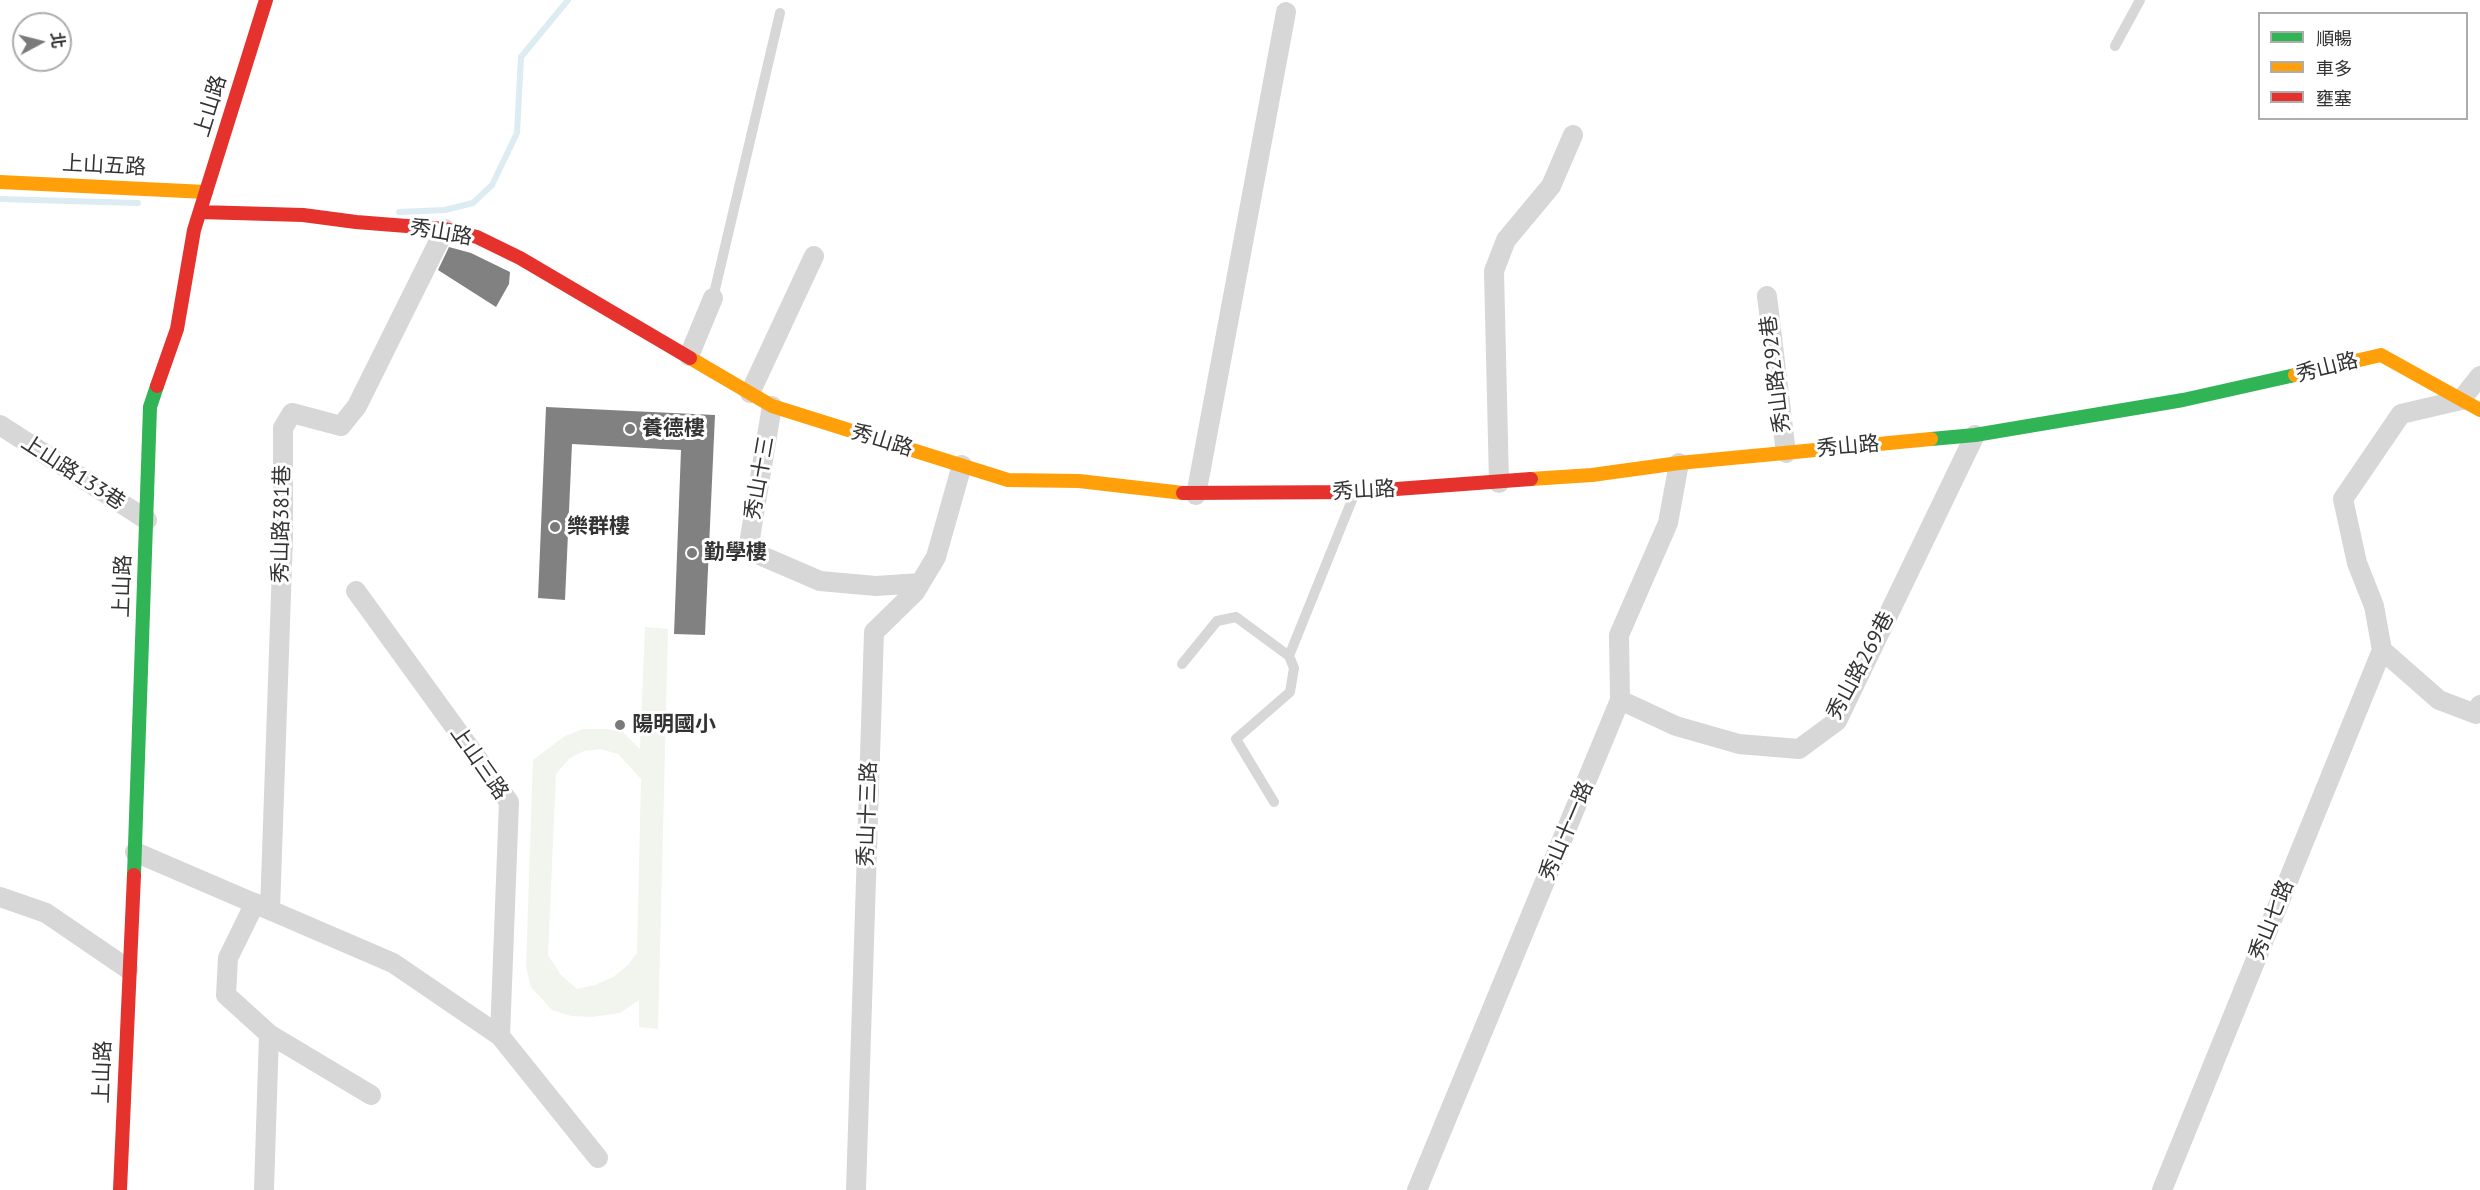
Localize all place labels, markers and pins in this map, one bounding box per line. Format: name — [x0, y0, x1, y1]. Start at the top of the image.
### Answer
place label: 養德樓 — [642, 416, 705, 442]
marker: 養德樓 — [623, 422, 637, 436]
place label: 樂群樓 — [567, 514, 630, 540]
marker: 樂群樓 — [548, 520, 562, 534]
place label: 勤學樓 — [704, 540, 767, 566]
marker: 勤學樓 — [685, 546, 699, 560]
place label: 陽明國小 — [632, 712, 716, 738]
marker: 陽明國小 — [613, 718, 627, 732]

